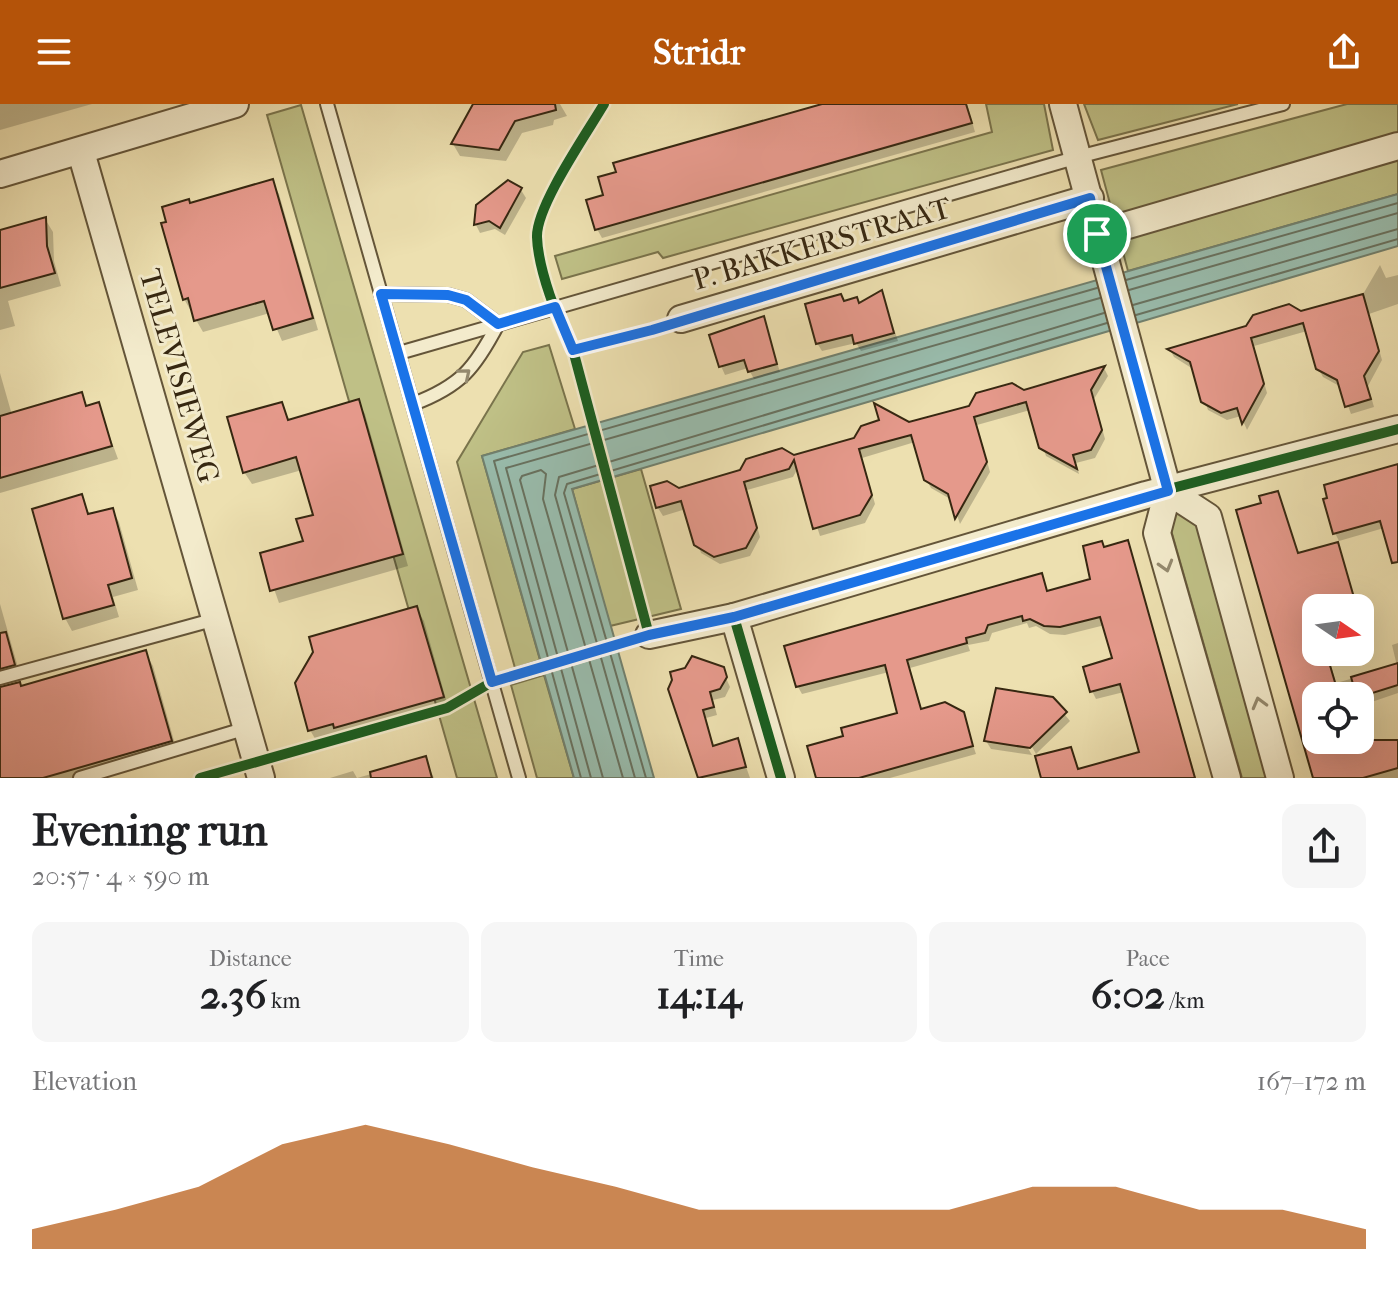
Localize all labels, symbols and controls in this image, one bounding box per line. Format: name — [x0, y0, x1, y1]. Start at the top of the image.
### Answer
icon: menu — [32, 30, 76, 74]
icon: share — [1322, 30, 1366, 74]
text: Stridr — [653, 31, 745, 73]
street label: P. BAKKERSTRAAT — [689, 190, 956, 298]
pin — [1063, 200, 1131, 268]
icon: arrive — [1075, 212, 1119, 256]
street label: TELEVISIEWEG — [132, 265, 226, 487]
one-way arrow — [456, 369, 471, 384]
one-way arrow — [1157, 559, 1174, 572]
north arrow — [1302, 594, 1374, 666]
map controls — [1302, 594, 1374, 754]
button: locate — [1302, 682, 1374, 754]
one-way arrow — [1252, 696, 1268, 710]
button: share — [1282, 804, 1366, 888]
text: Evening run — [32, 805, 267, 856]
text: 20:57 · 4 × 590 m — [32, 861, 209, 892]
text: Distance — [209, 946, 292, 972]
text: Time — [674, 946, 724, 972]
text: Pace — [1126, 946, 1170, 972]
text: 2.36 — [200, 972, 266, 1018]
text: 14:14 — [656, 972, 742, 1018]
text: 6:02 — [1091, 972, 1165, 1018]
text: km — [266, 988, 301, 1014]
text: /km — [1165, 988, 1205, 1014]
text: Elevation — [32, 1066, 137, 1097]
text: 167–172 m — [1257, 1066, 1366, 1097]

